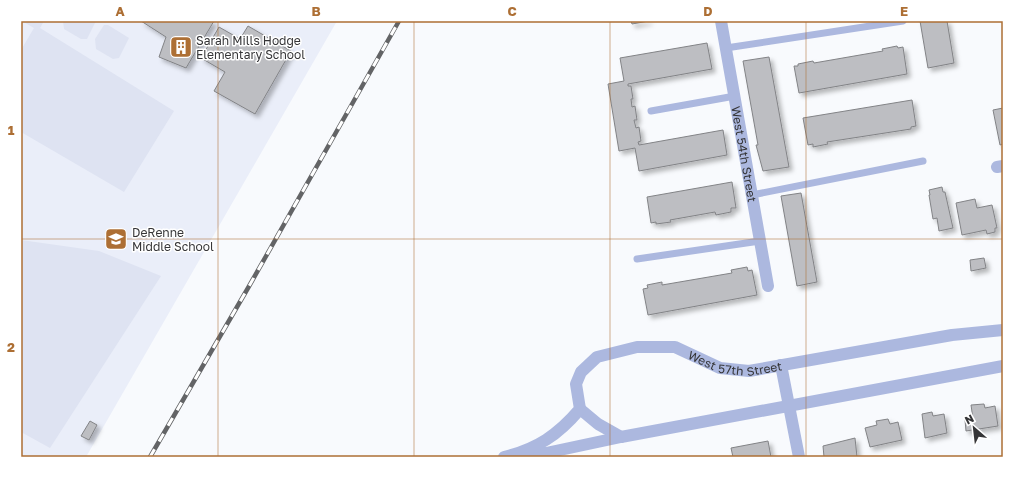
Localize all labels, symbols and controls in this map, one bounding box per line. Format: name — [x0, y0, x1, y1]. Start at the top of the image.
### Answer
text: A — [115, 3, 125, 19]
text: B — [311, 3, 321, 19]
text: C — [507, 3, 517, 19]
text: D — [703, 3, 713, 19]
text: E — [900, 3, 908, 19]
place label: Sarah Mills Hodge Elementary School — [196, 33, 305, 62]
building icon: Sarah Mills Hodge Elementary School — [168, 34, 194, 60]
street label: West 54th Street — [729, 105, 760, 203]
text: 1 — [8, 122, 15, 138]
place label: DeRenne Middle School — [132, 225, 214, 254]
school or university icon: DeRenne Middle School — [103, 226, 129, 252]
text: 2 — [7, 339, 15, 355]
street label: West 57th Street — [686, 347, 783, 379]
north arrow — [954, 408, 994, 448]
text: N — [962, 411, 976, 426]

